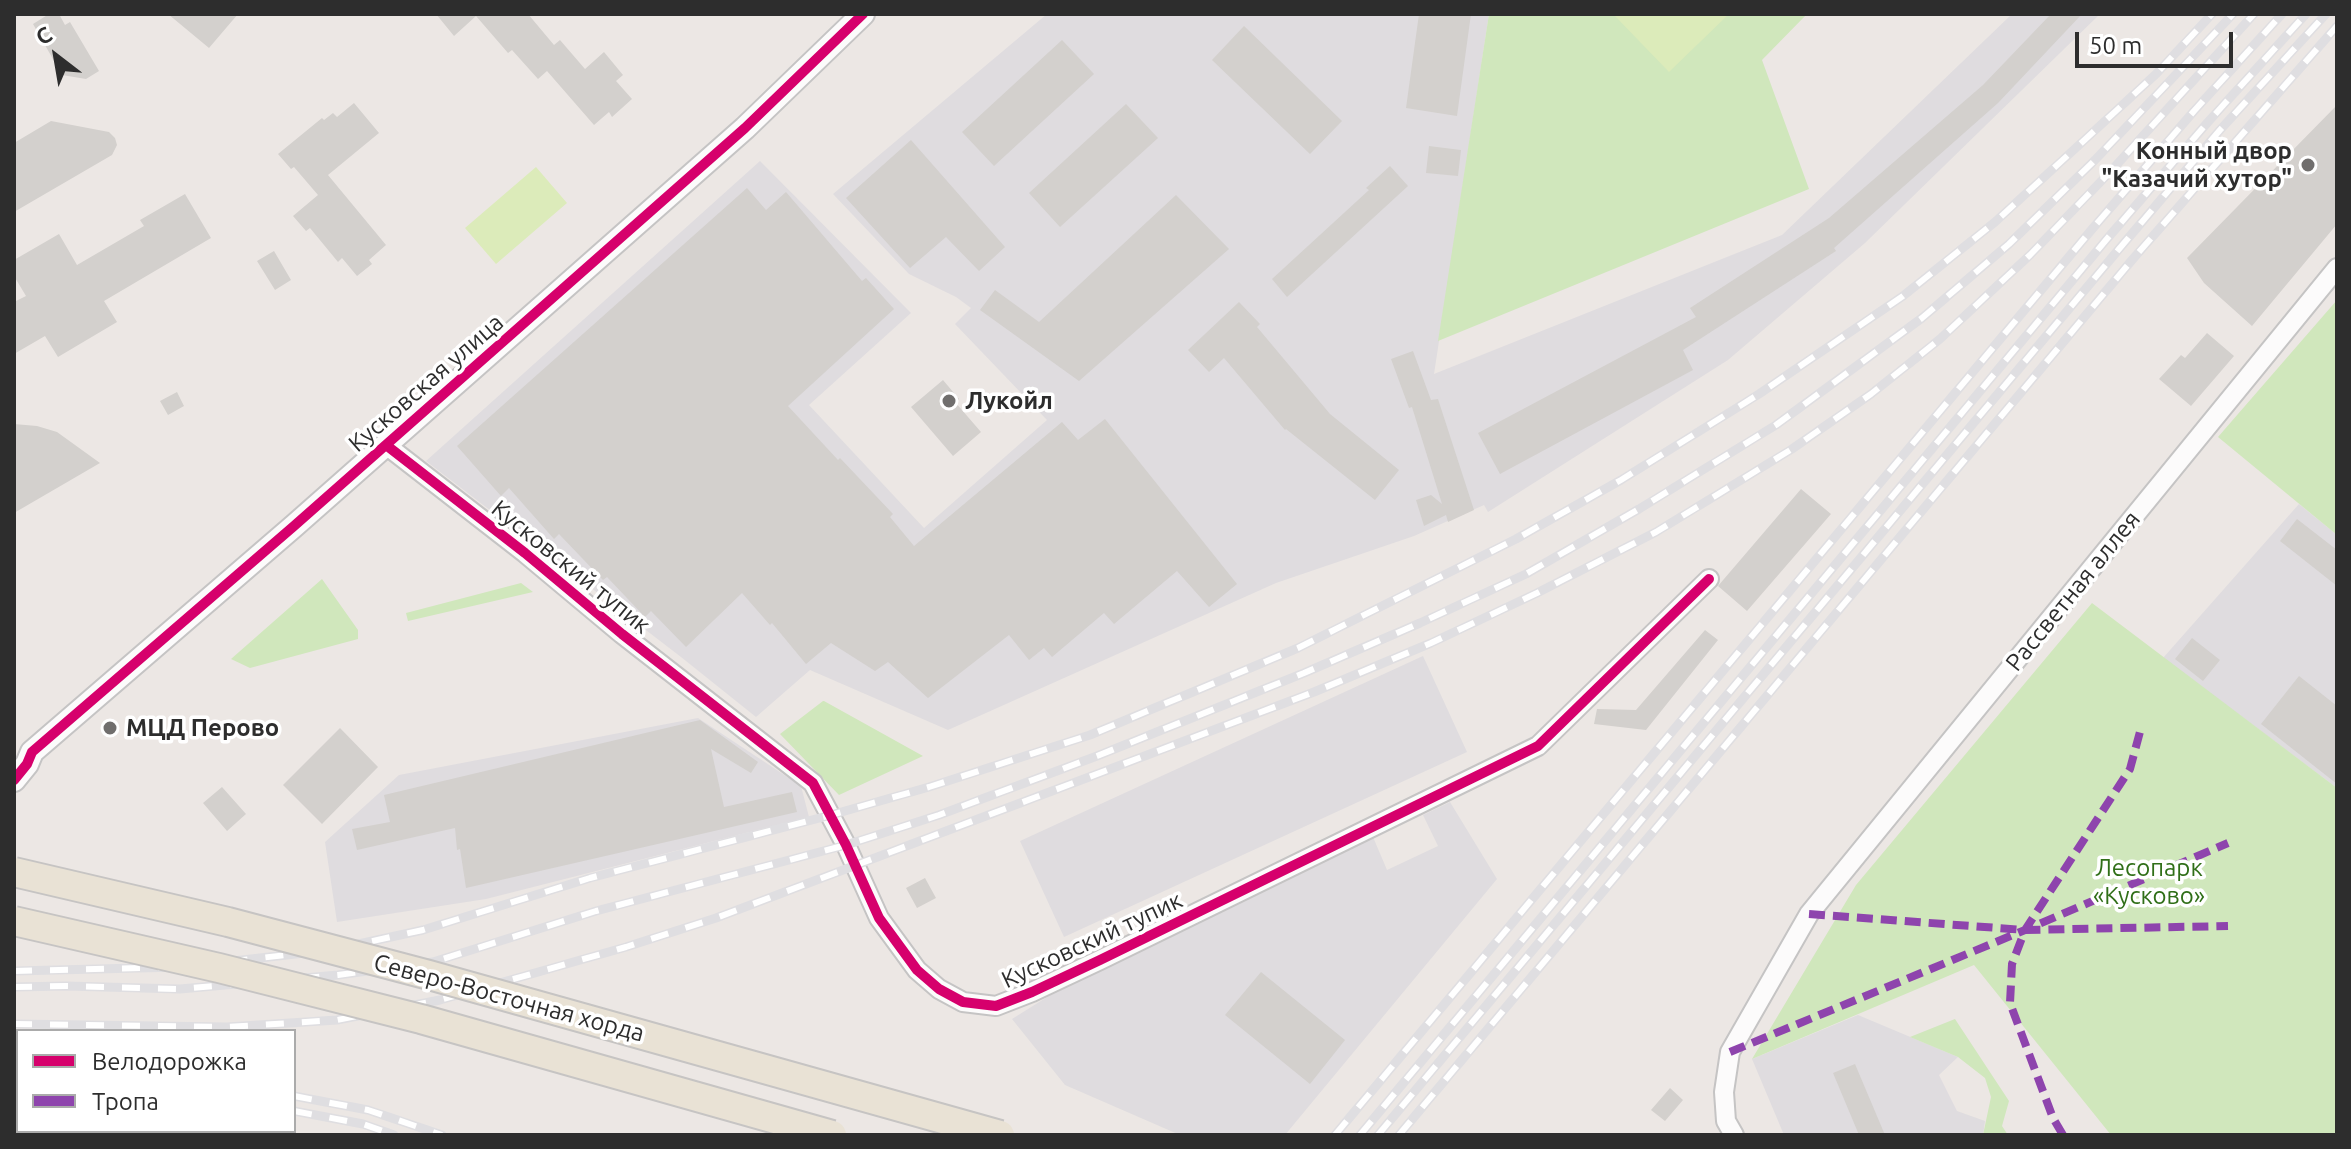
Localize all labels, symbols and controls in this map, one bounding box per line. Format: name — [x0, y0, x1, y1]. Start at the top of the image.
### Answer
north arrow — [16, 16, 96, 96]
scale bar — [2079, 16, 2237, 66]
text: С — [31, 21, 56, 49]
text: 50 m — [2089, 32, 2142, 59]
place label: Конный двор "Казачий хутор" — [2102, 137, 2292, 193]
marker: Конный двор "Казачий хутор" — [2299, 156, 2317, 174]
street label: Кусковская улица — [343, 308, 509, 458]
place label: Лукойл — [965, 387, 1053, 415]
marker: Лукойл — [940, 392, 958, 410]
street label: Кусковский тупик — [486, 494, 656, 640]
street label: Рассветная аллея — [2000, 505, 2146, 677]
place label: МЦД Перово — [126, 714, 279, 742]
marker: МЦД Перово — [101, 719, 119, 737]
park label: Лесопарк «Кусково» — [2093, 854, 2205, 910]
street label: Кусковский тупик — [997, 886, 1187, 994]
street label: Северо-Восточная хорда — [371, 948, 647, 1048]
legend — [16, 1029, 296, 1133]
text: Велодорожка — [92, 1048, 247, 1075]
text: Тропа — [92, 1088, 159, 1115]

